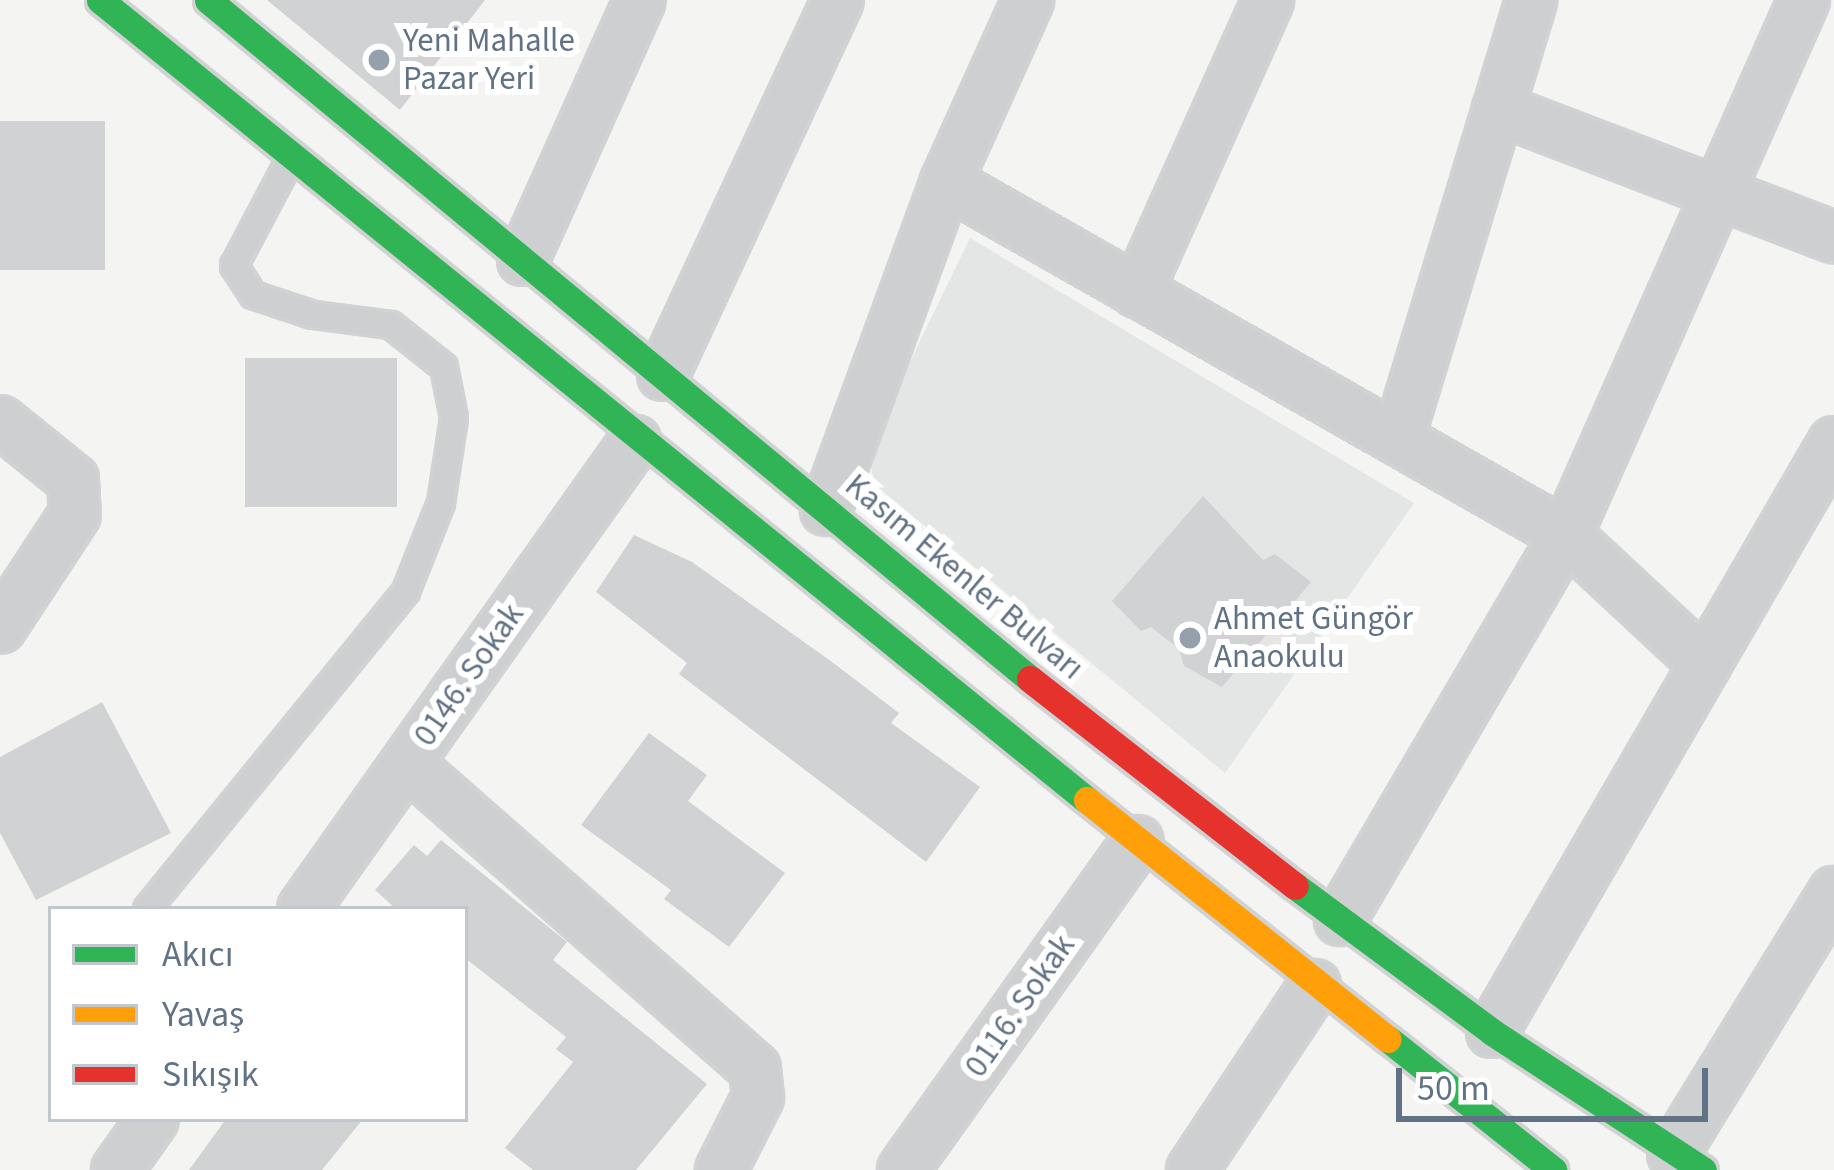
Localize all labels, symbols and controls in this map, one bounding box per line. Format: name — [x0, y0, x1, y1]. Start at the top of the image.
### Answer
place label: Yeni Mahalle Pazar Yeri — [403, 21, 575, 99]
marker: Yeni Mahalle Pazar Yeri — [366, 47, 392, 73]
street label: Kasım Ekenler Bulvarı — [837, 466, 1091, 688]
street label: 0146. Sokak — [405, 596, 533, 754]
place label: Ahmet Güngör Anaokulu — [1214, 599, 1413, 677]
marker: Ahmet Güngör Anaokulu — [1177, 625, 1203, 651]
legend — [48, 906, 468, 1122]
street label: 0116. Sokak — [956, 927, 1084, 1085]
text: Akıcı — [162, 929, 234, 980]
text: Yavaş — [162, 989, 244, 1040]
scale bar — [1402, 1044, 1714, 1118]
text: Sıkışık — [162, 1049, 259, 1100]
text: 50 m — [1417, 1063, 1490, 1114]

